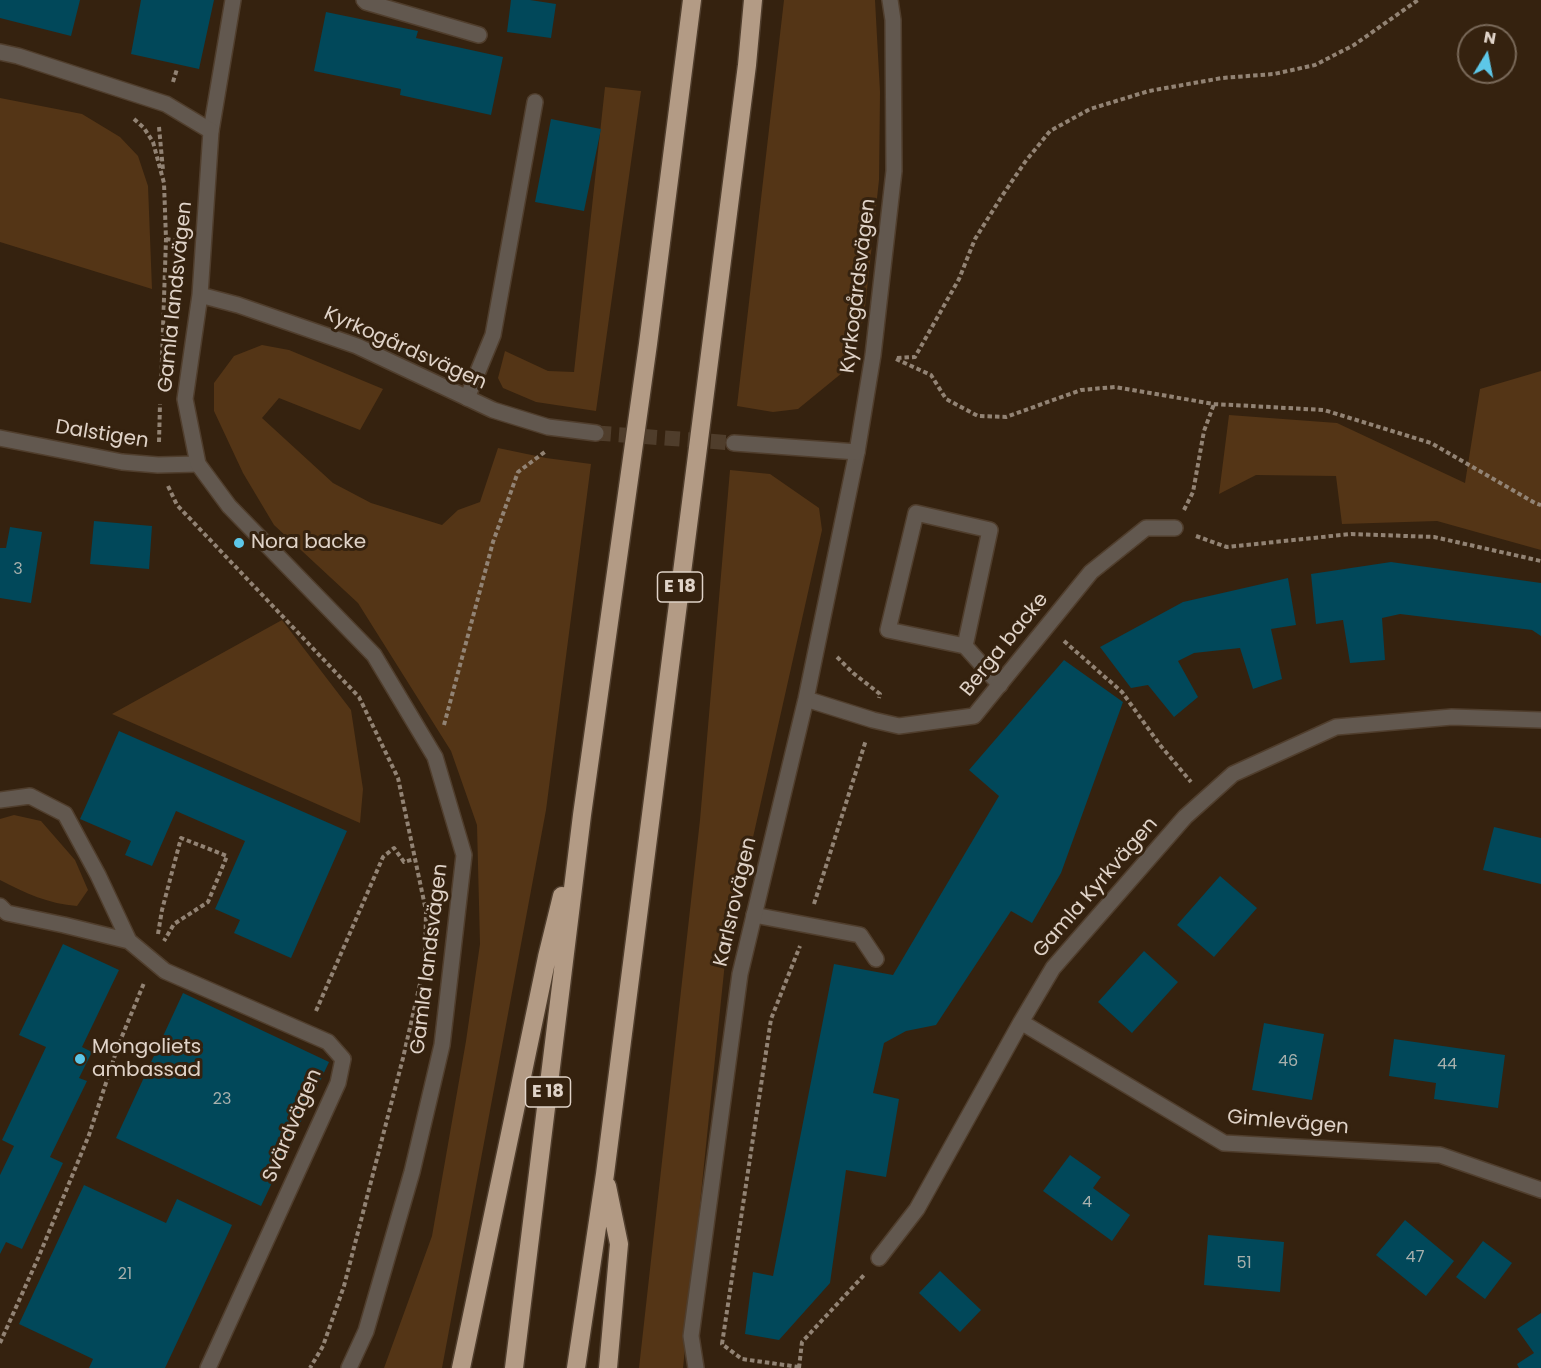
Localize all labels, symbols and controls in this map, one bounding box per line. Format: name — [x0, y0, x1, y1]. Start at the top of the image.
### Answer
north arrow — [1457, 24, 1517, 84]
text: N — [1482, 25, 1498, 50]
street label: Kyrkogårdsvägen — [836, 197, 882, 375]
street label: Gamla landsvägen — [154, 200, 198, 394]
street label: Kyrkogårdsvägen — [320, 302, 490, 396]
street label: Dalstigen — [54, 416, 150, 454]
place label: Nora backe — [251, 531, 366, 555]
marker: Nora backe — [232, 536, 246, 550]
house number: 3 — [13, 560, 23, 580]
road number: E 18 — [658, 572, 702, 602]
street label: Berga backe — [956, 588, 1054, 702]
street label: Gamla Kyrkvägen — [1029, 813, 1163, 963]
street label: Karlsrovägen — [709, 835, 763, 969]
street label: Gamla landsvägen — [406, 862, 454, 1056]
place label: Mongoliets ambassad — [92, 1036, 201, 1083]
marker: Mongoliets ambassad — [73, 1052, 87, 1066]
house number: 46 — [1278, 1052, 1298, 1072]
house number: 44 — [1437, 1055, 1457, 1075]
street label: Svärdvägen — [258, 1066, 328, 1186]
road number: E 18 — [526, 1077, 570, 1107]
house number: 23 — [213, 1090, 231, 1110]
street label: Gimlevägen — [1226, 1106, 1350, 1140]
house number: 4 — [1082, 1193, 1092, 1213]
house number: 47 — [1406, 1248, 1424, 1268]
house number: 51 — [1236, 1254, 1252, 1274]
house number: 21 — [118, 1265, 132, 1285]

